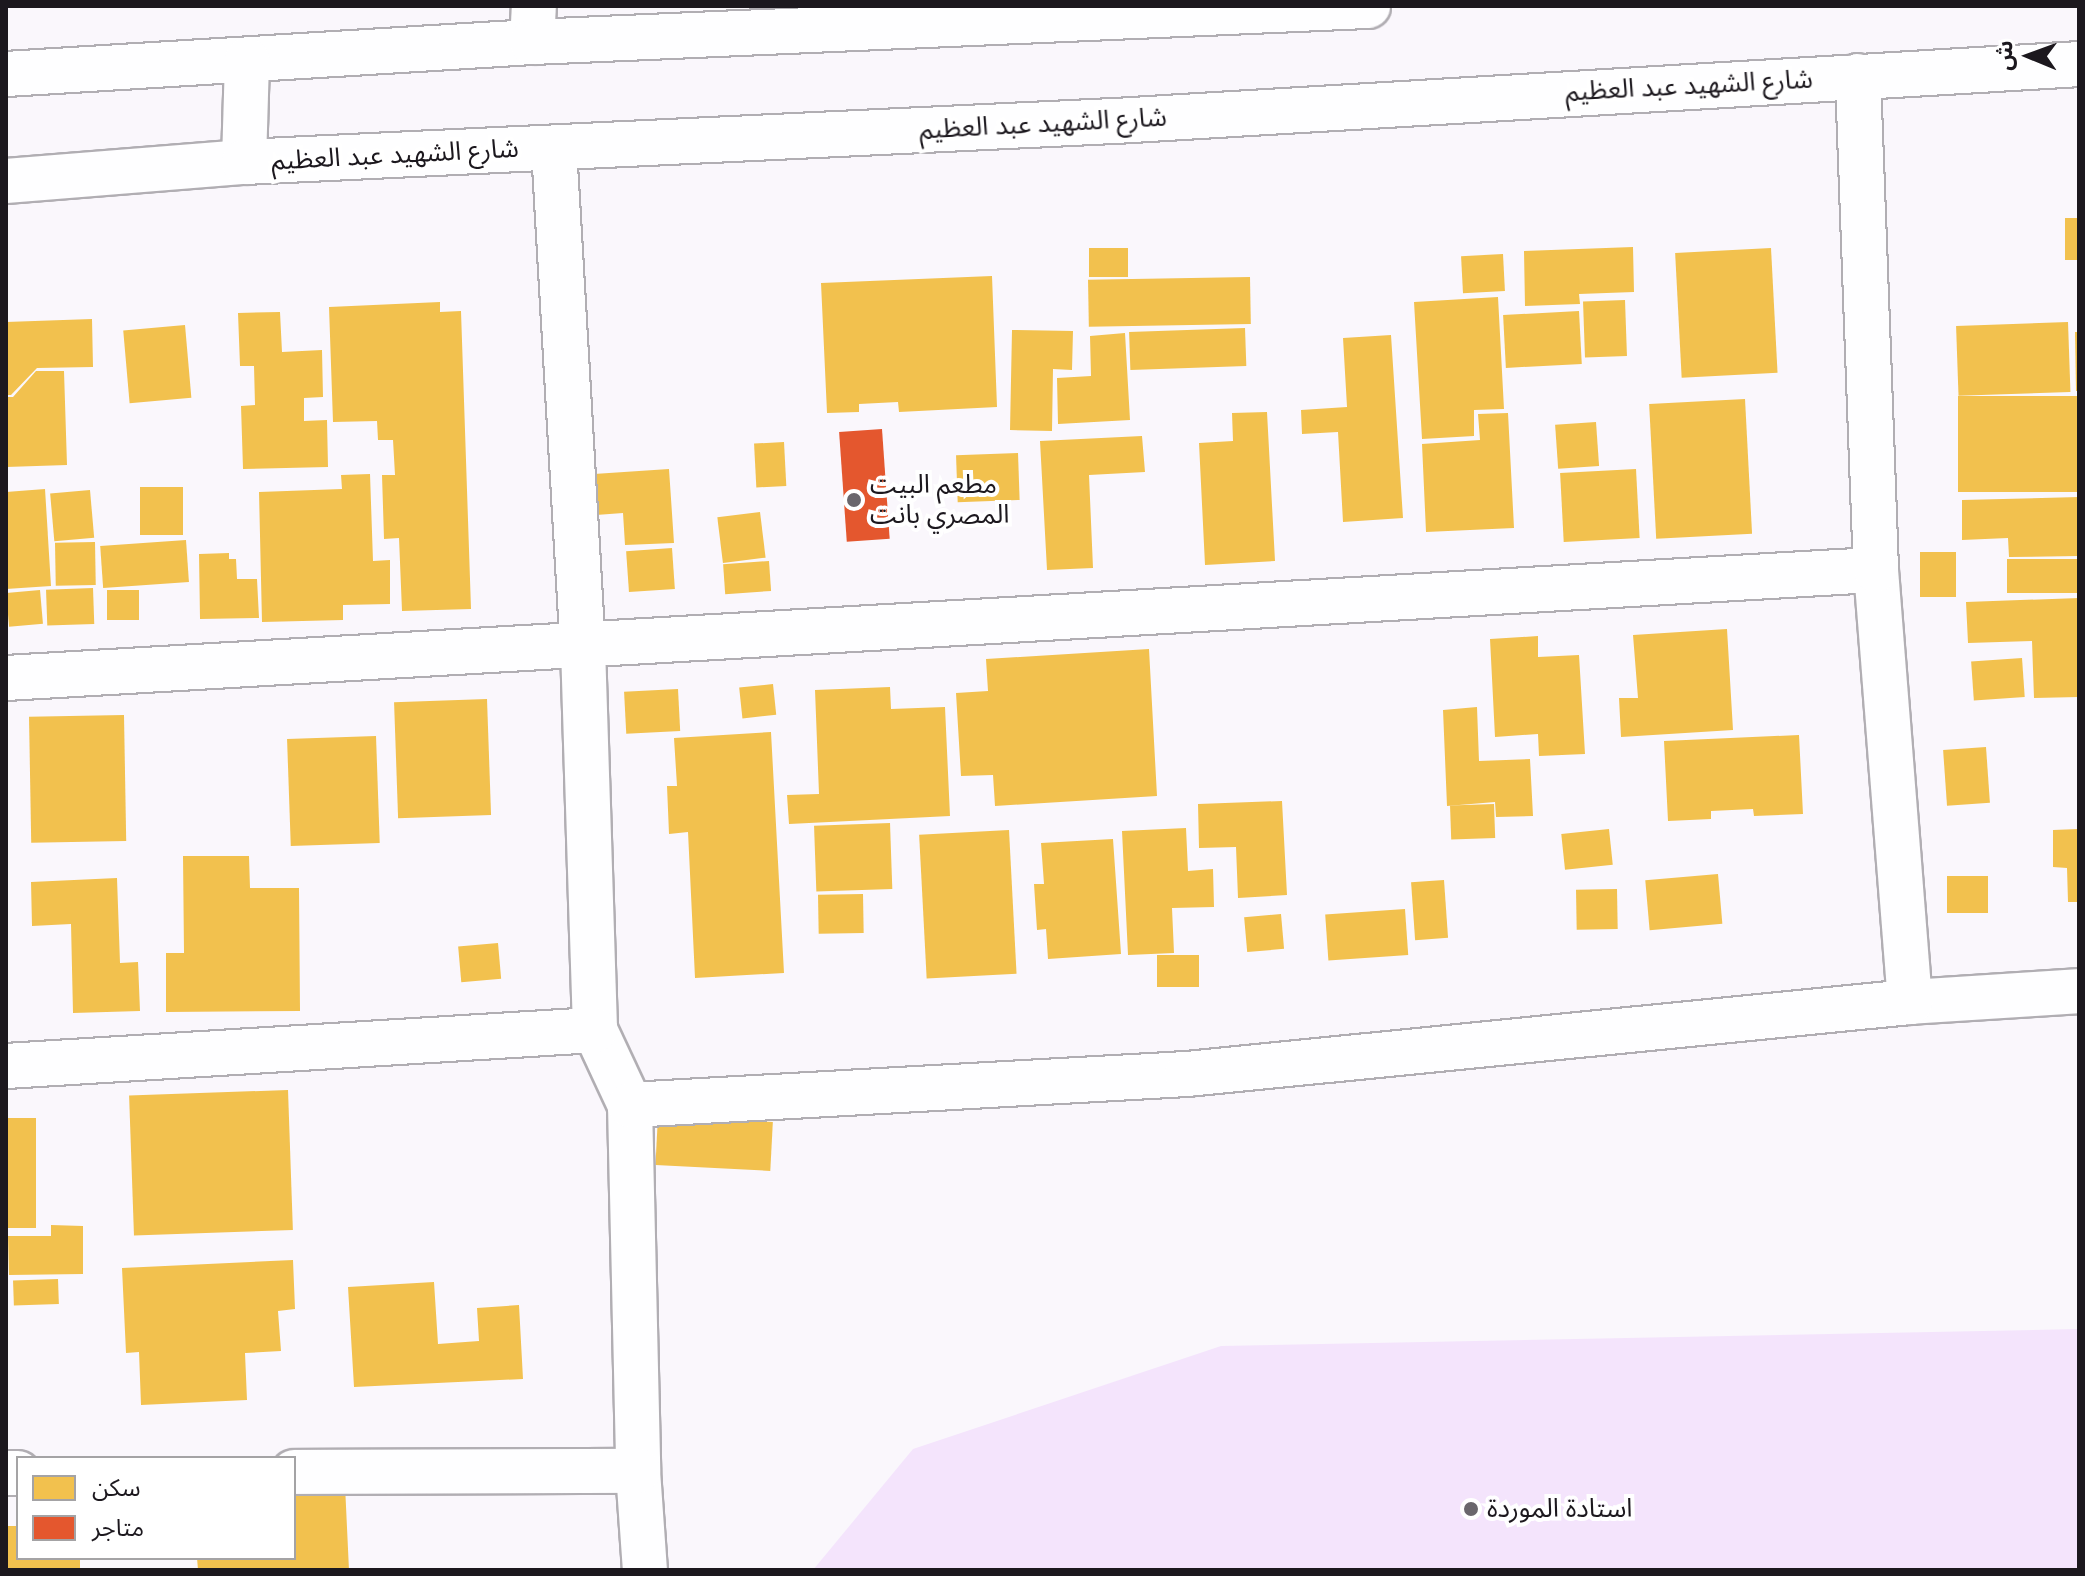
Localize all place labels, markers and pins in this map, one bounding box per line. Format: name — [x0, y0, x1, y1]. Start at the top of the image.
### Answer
place label: مطعم البيت المصري بانت — [870, 469, 1009, 530]
marker: مطعم البيت المصري بانت — [845, 491, 863, 509]
place label: استادة الموردة — [1487, 1493, 1632, 1525]
marker: استادة الموردة — [1462, 1500, 1480, 1518]

